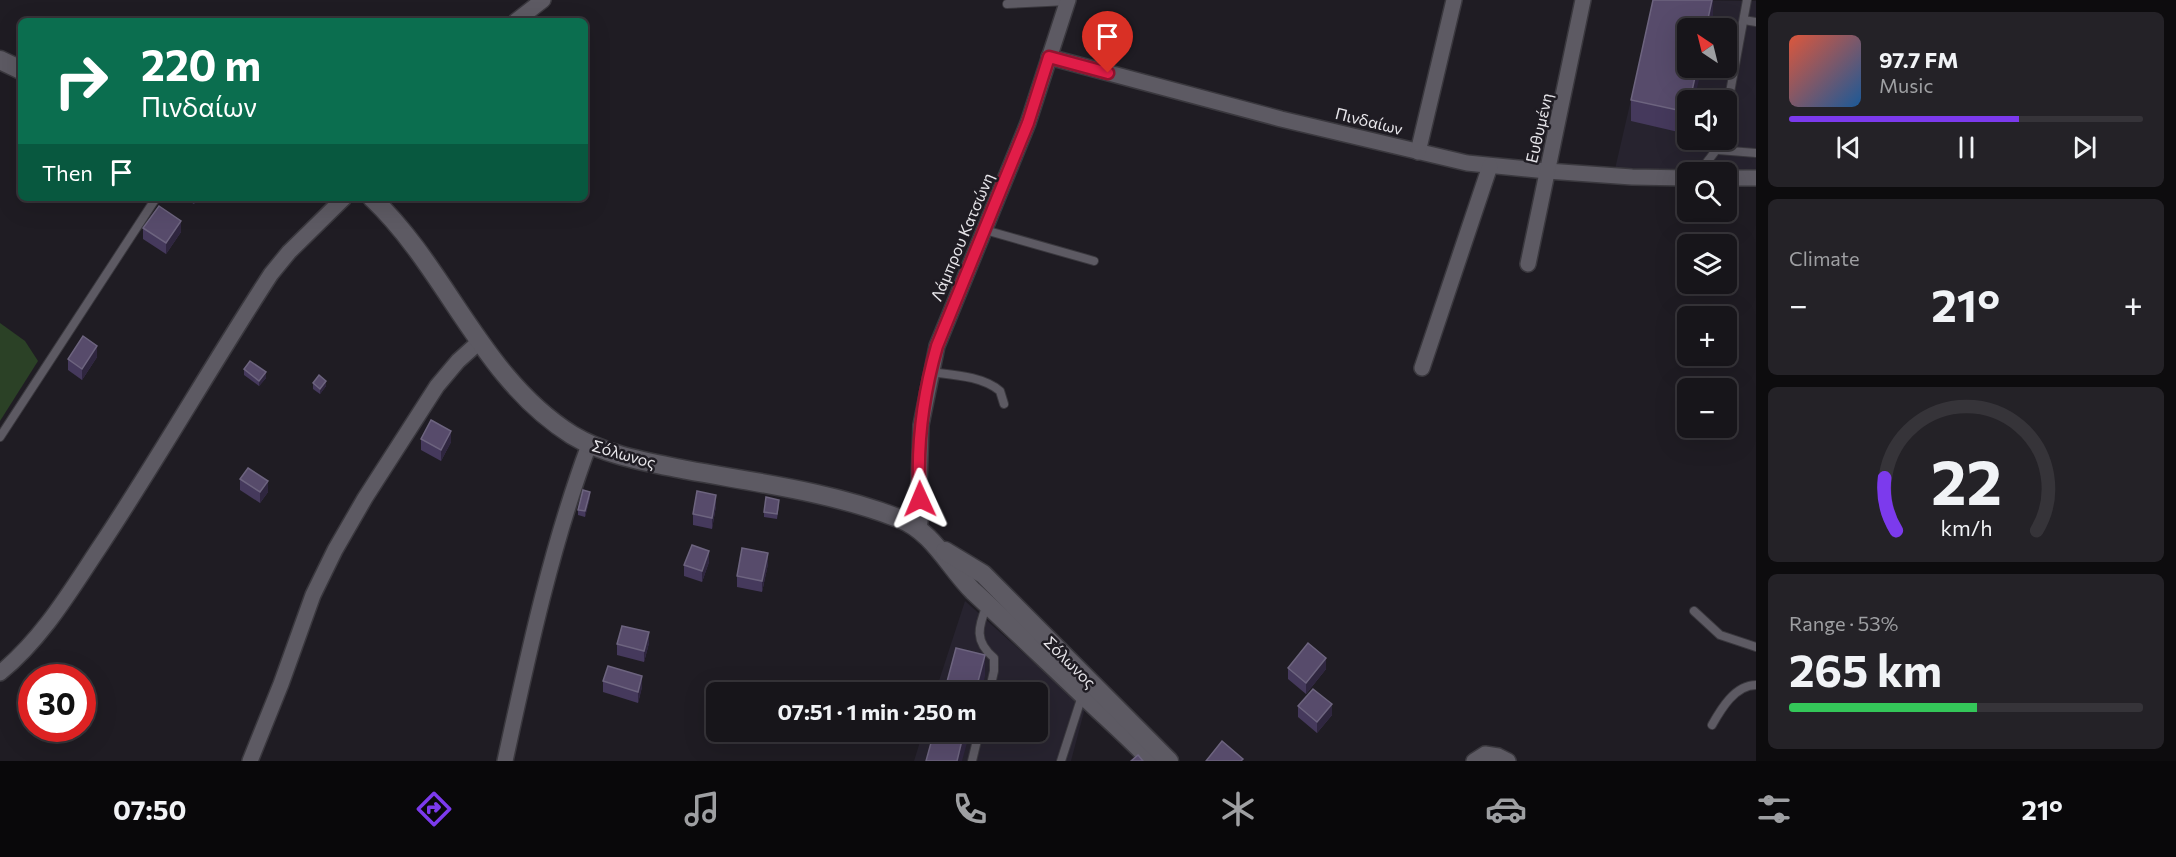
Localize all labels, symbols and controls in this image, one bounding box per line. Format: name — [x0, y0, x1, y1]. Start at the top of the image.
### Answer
pin — [1082, 11, 1133, 73]
north arrow — [1677, 18, 1737, 78]
map controls — [1677, 18, 1737, 438]
icon: arrive — [1091, 20, 1124, 53]
text: 220 m — [141, 38, 261, 90]
icon: right — [42, 42, 120, 120]
text: 97.7 FM — [1879, 46, 1959, 73]
text: Music — [1879, 73, 1933, 97]
text: Πινδαίων — [141, 90, 257, 123]
button: sound — [1677, 90, 1737, 150]
street label: Ευθυμένη — [1521, 91, 1556, 165]
street label: Πινδαίων — [1333, 103, 1405, 138]
icon: previous — [1832, 131, 1865, 164]
icon: pause — [1950, 131, 1983, 164]
icon: next — [2068, 131, 2101, 164]
icon: arrive — [105, 156, 138, 189]
text: Then — [42, 159, 93, 186]
button: search — [1677, 162, 1737, 222]
street label: Λάμπρου Κατσώνη — [926, 170, 997, 304]
button: layers — [1677, 234, 1737, 294]
text: Climate — [1789, 246, 1859, 270]
text: 21° — [1931, 276, 2000, 331]
text: − — [1789, 283, 1808, 324]
text: + — [2124, 283, 2143, 324]
button: + — [1677, 306, 1737, 366]
button: − — [1677, 378, 1737, 438]
street label: Σόλωνος — [590, 435, 658, 472]
text: 22 — [1930, 442, 2002, 518]
position arrow — [888, 467, 952, 531]
text: km/h — [1940, 515, 1992, 541]
text: Range · 53% — [1789, 611, 1898, 635]
street label: Σόλωνος — [1041, 632, 1100, 691]
text: 265 km — [1789, 641, 1942, 696]
speed limit sign: 30 — [18, 664, 96, 742]
text: 07:51 · 1 min · 250 m — [777, 698, 977, 725]
icon: directions — [413, 788, 455, 830]
icon: music — [681, 788, 723, 830]
icon: phone — [949, 788, 991, 830]
icon: climate — [1217, 788, 1259, 830]
icon: car — [1485, 788, 1527, 830]
icon: filters — [1753, 788, 1795, 830]
text: 07:50 — [113, 793, 186, 826]
text: 21° — [2022, 793, 2063, 826]

